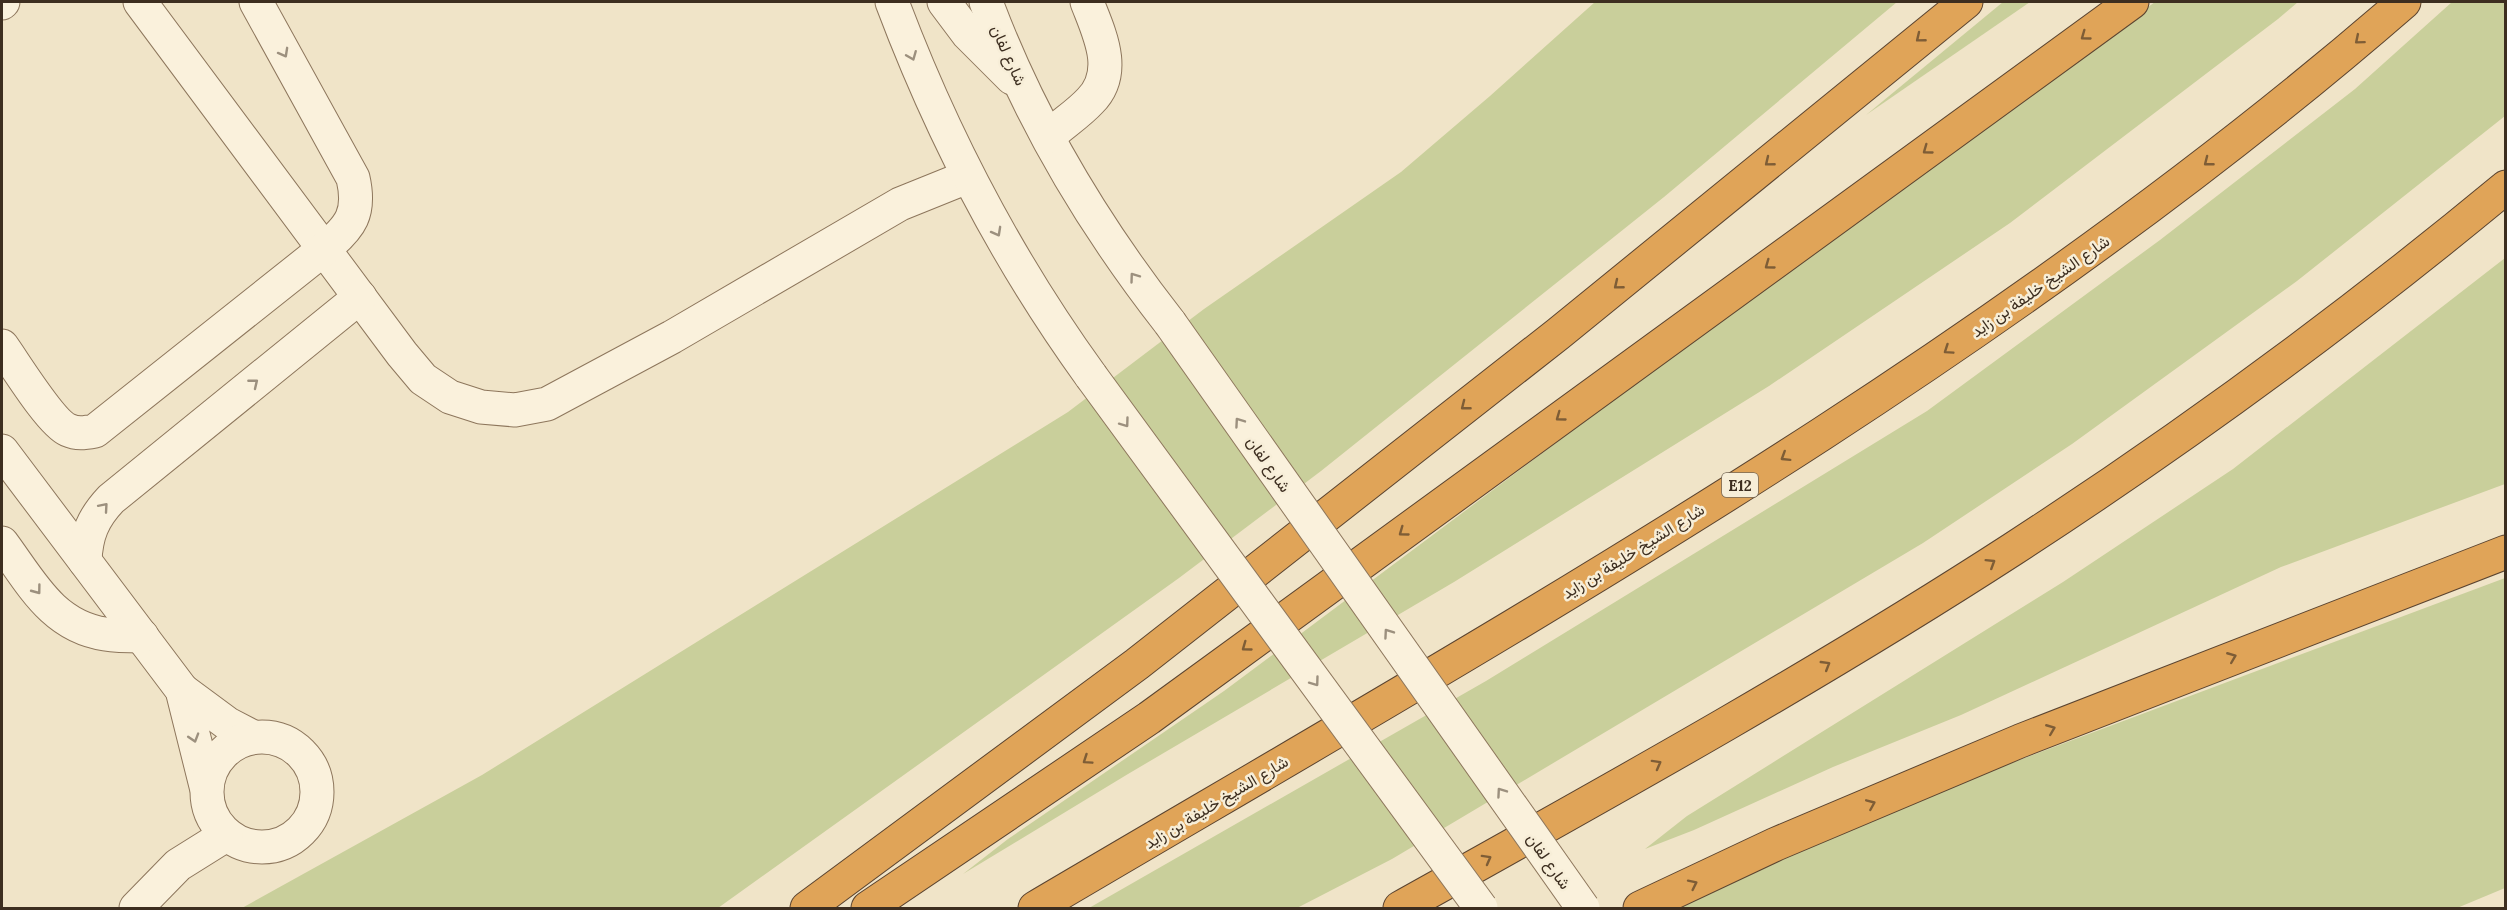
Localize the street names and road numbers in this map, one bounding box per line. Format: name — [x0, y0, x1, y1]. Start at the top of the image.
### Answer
street label: شارع لفان — [985, 22, 1031, 89]
street label: شارع الشيخ خليفة بن زايد — [1967, 231, 2114, 343]
street label: شارع لفان — [1241, 432, 1296, 497]
road number: E12 — [1722, 473, 1758, 497]
street label: شارع الشيخ خليفة بن زايد — [1558, 499, 1709, 605]
street label: شارع الشيخ خليفة بن زايد — [1140, 751, 1293, 855]
street label: شارع لفان — [1521, 829, 1576, 894]

